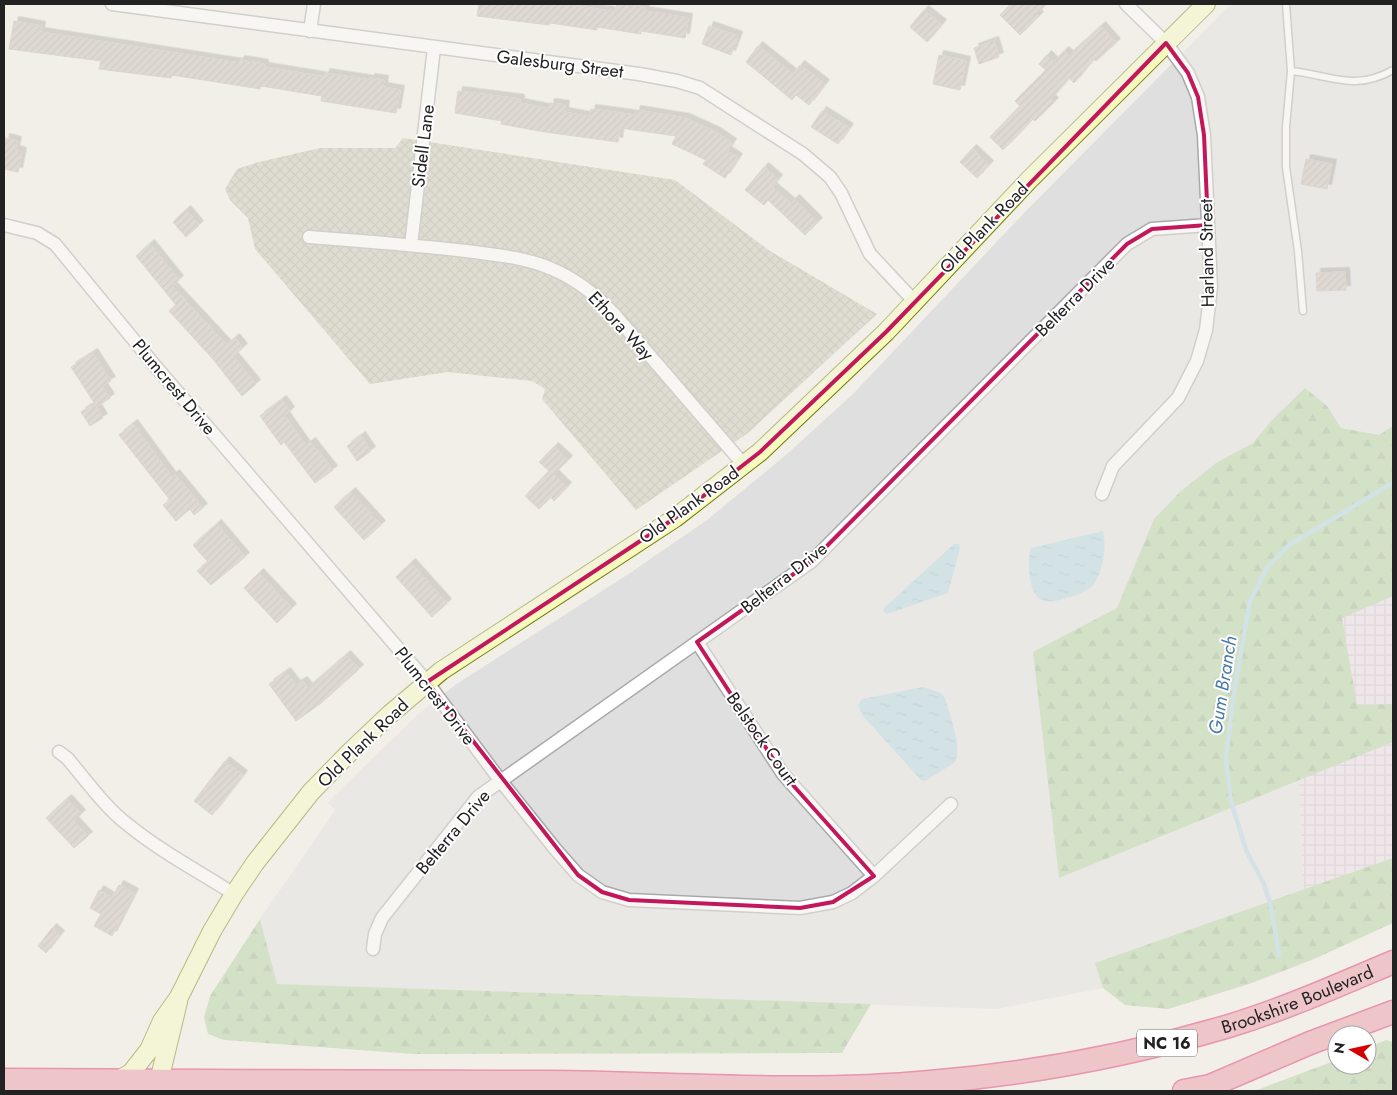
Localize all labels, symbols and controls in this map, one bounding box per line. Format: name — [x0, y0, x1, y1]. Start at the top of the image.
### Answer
street label: Galesburg Street — [495, 43, 626, 85]
street label: Sidell Lane — [405, 103, 441, 189]
street label: Old Plank Road — [934, 176, 1034, 280]
street label: Harland Street — [1193, 198, 1221, 307]
street label: Belterra Drive — [1029, 251, 1121, 343]
street label: Ethora Way — [582, 286, 660, 366]
street label: Plumcrest Drive — [126, 333, 222, 441]
street label: Old Plank Road — [634, 460, 744, 550]
street label: Belterra Drive — [735, 536, 833, 620]
water label: Gum Branch — [1201, 634, 1244, 736]
street label: Plumcrest Drive — [388, 641, 482, 751]
street label: Belstock Court — [720, 687, 804, 792]
street label: Old Plank Road — [311, 693, 415, 793]
street label: Belterra Drive — [410, 784, 496, 880]
street label: Brookshire Boulevard — [1218, 959, 1377, 1041]
north arrow — [1327, 1025, 1377, 1075]
road number: NC 16 — [1137, 1030, 1197, 1056]
text: N — [1328, 1041, 1350, 1055]

